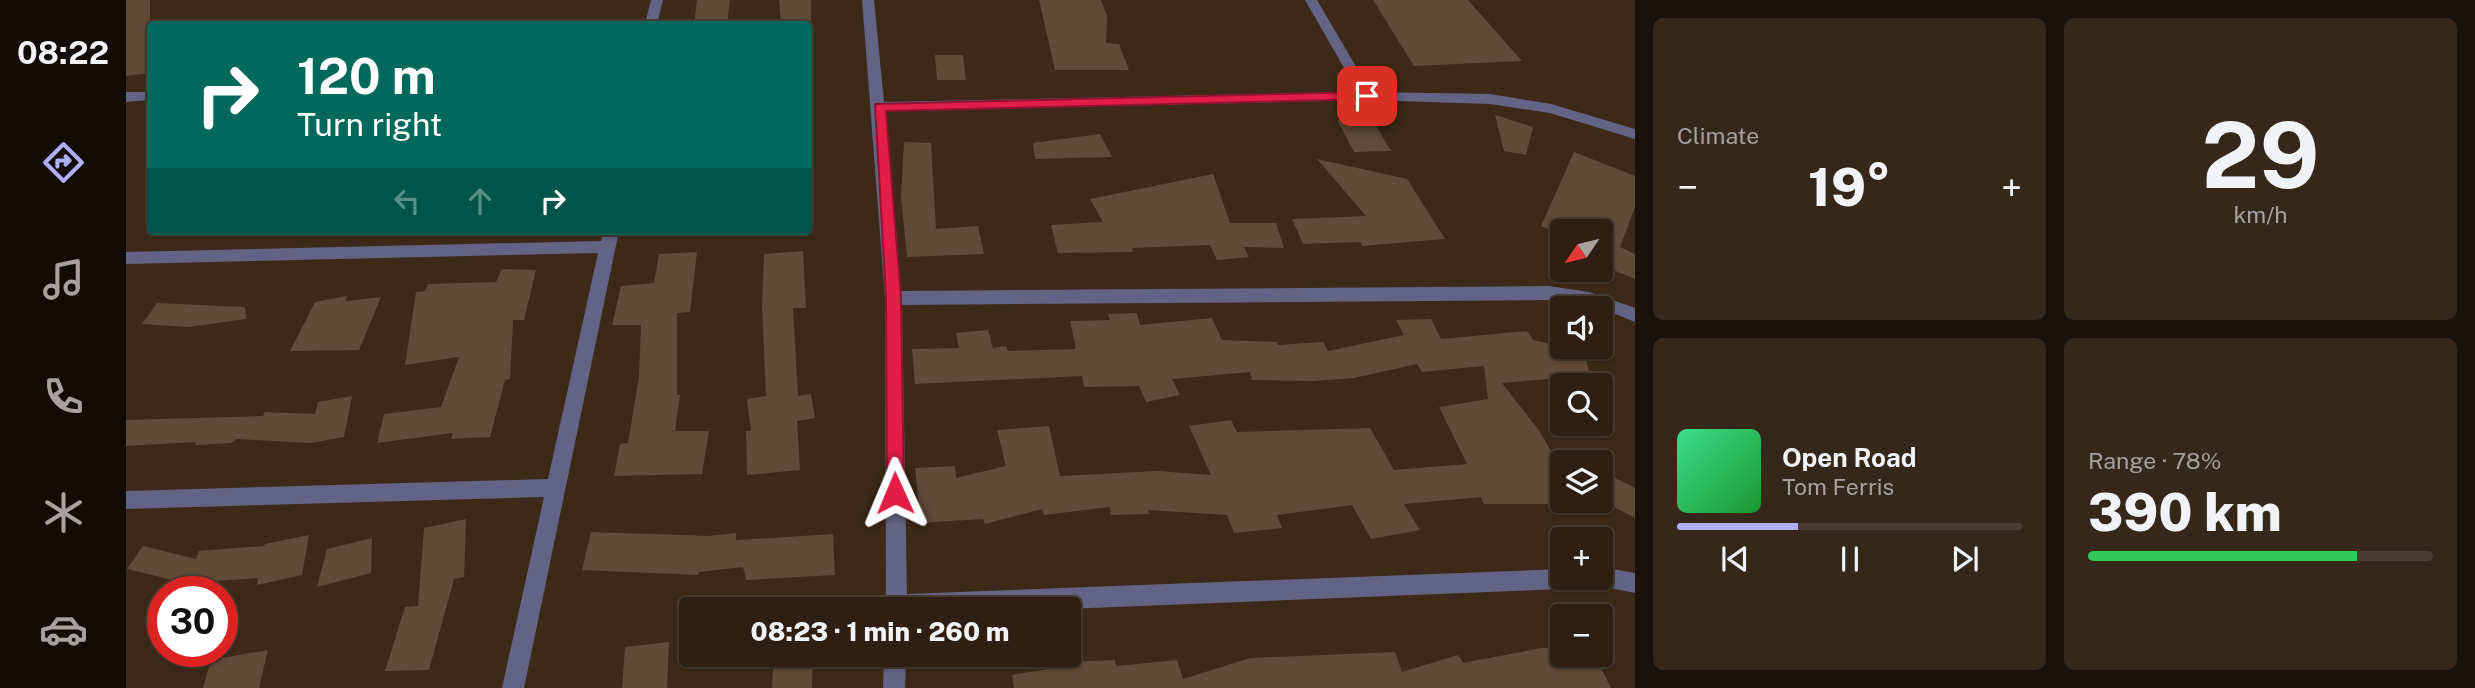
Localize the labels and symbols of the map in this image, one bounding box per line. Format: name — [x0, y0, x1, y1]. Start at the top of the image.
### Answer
pin — [1337, 66, 1397, 126]
north arrow — [1550, 219, 1614, 282]
position arrow — [858, 456, 932, 530]
speed limit sign: 30 — [147, 576, 238, 667]

